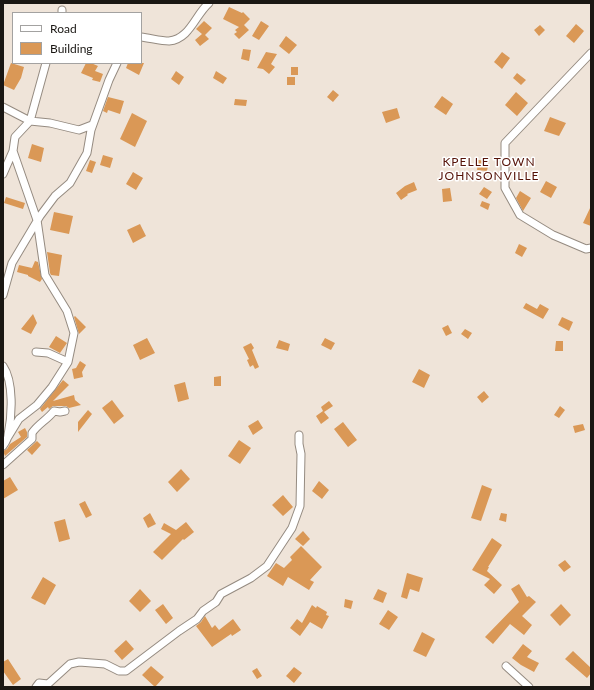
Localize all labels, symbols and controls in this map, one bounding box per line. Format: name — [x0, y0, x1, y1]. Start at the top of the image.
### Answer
legend — [12, 12, 142, 64]
text: Road — [50, 21, 77, 36]
text: Building — [50, 41, 93, 56]
district label: KPELLE TOWN JOHNSONVILLE — [438, 155, 540, 183]

